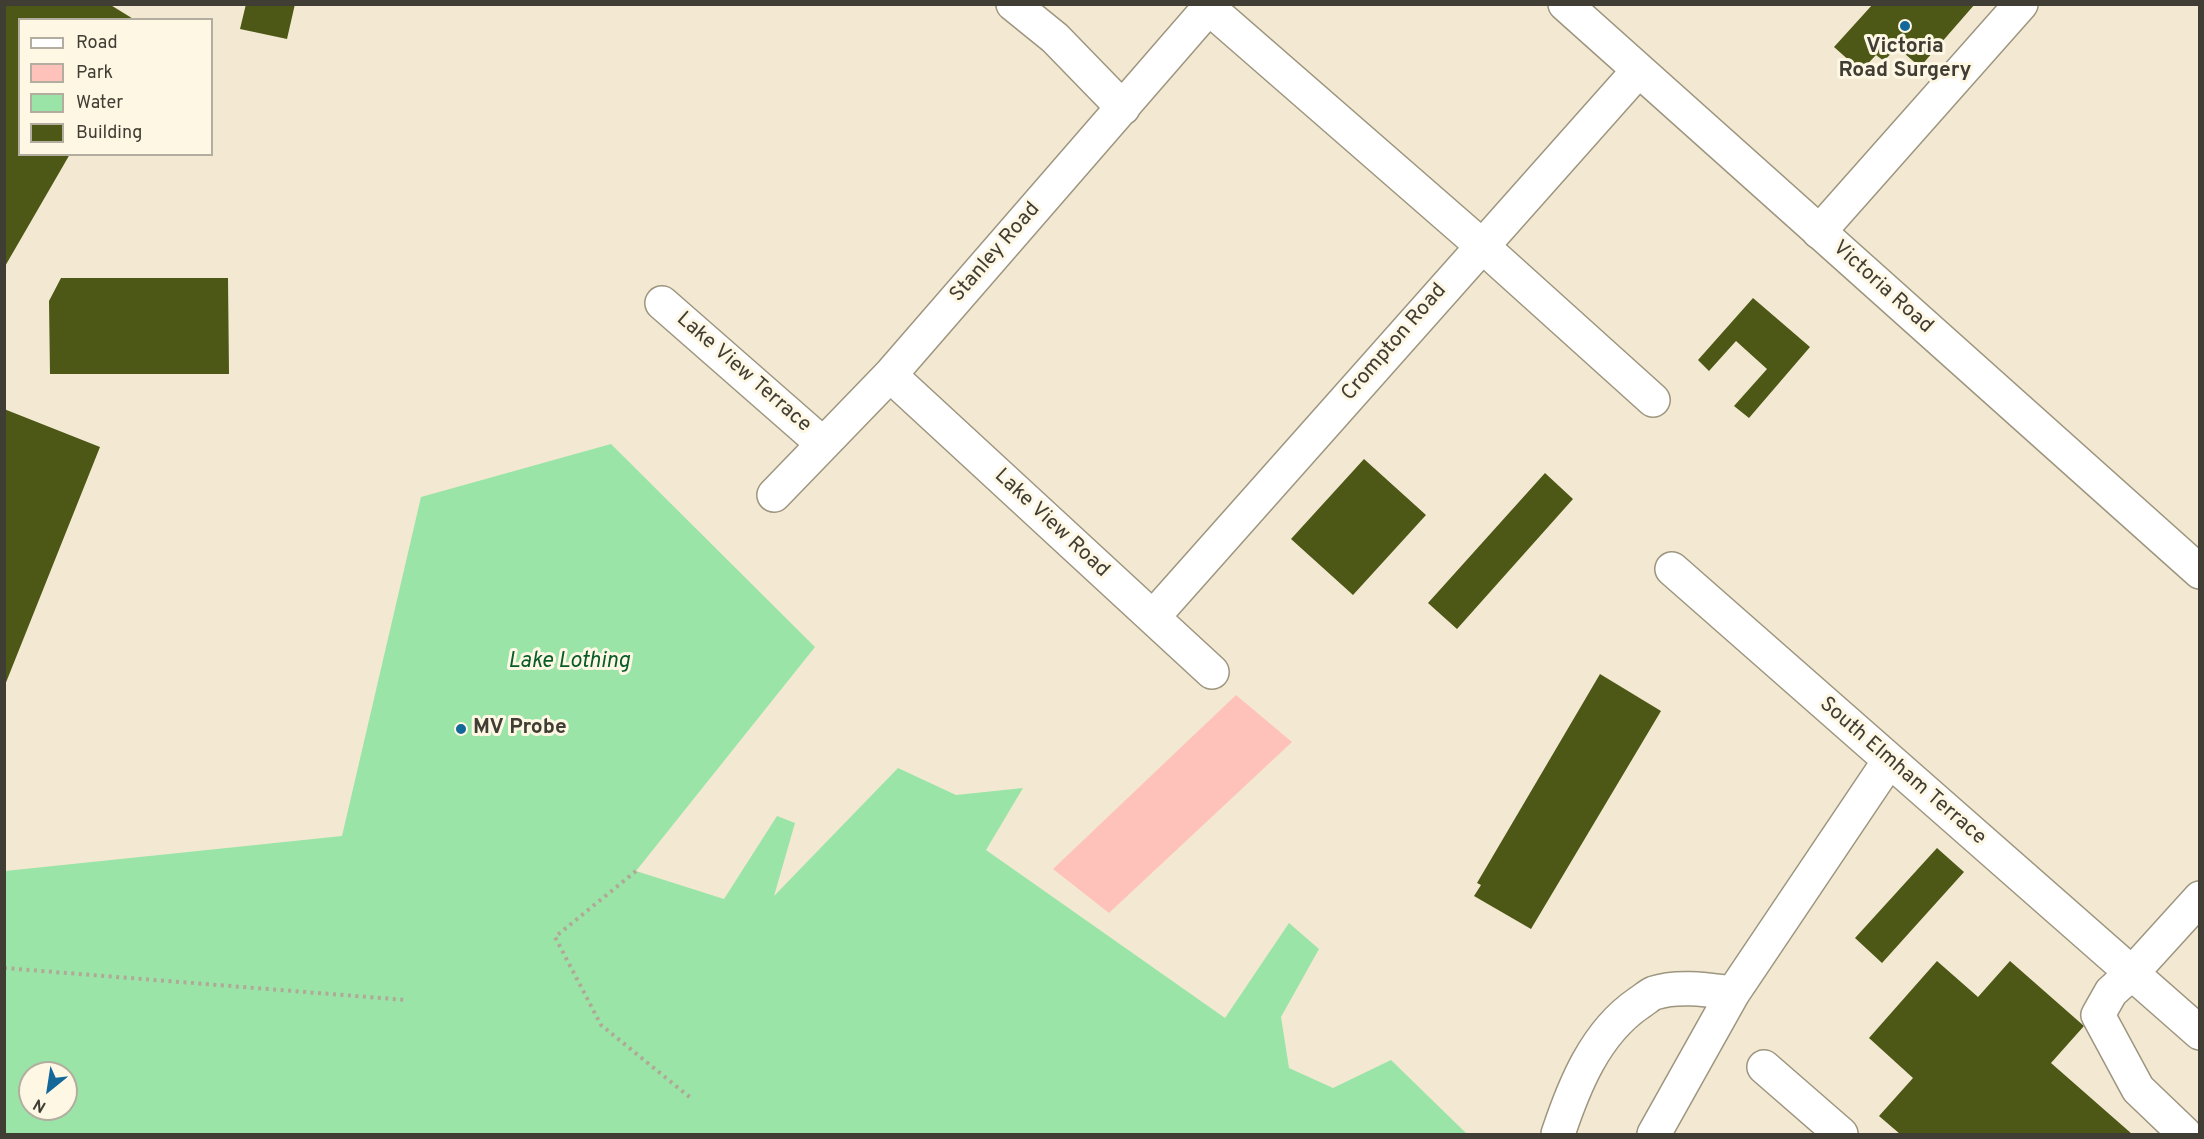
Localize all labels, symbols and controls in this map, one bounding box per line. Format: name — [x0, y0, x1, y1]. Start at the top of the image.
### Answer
legend — [18, 18, 213, 156]
marker: Victoria Road Surgery — [1898, 19, 1912, 33]
text: Road — [76, 32, 118, 55]
place label: Victoria Road Surgery — [1838, 35, 1972, 85]
text: Park — [76, 62, 113, 85]
text: Water — [76, 92, 123, 115]
text: Building — [76, 122, 142, 145]
street label: Stanley Road — [946, 198, 1046, 308]
street label: Victoria Road — [1827, 236, 1937, 340]
street label: Crompton Road — [1337, 279, 1453, 407]
street label: Lake View Terrace — [670, 308, 816, 438]
street label: Lake View Road — [988, 464, 1114, 584]
water label: Lake Lothing — [508, 650, 630, 676]
street label: South Elmham Terrace — [1813, 693, 1991, 851]
place label: MV Probe — [473, 716, 567, 742]
marker: MV Probe — [454, 722, 468, 736]
north arrow — [18, 1061, 78, 1121]
text: N — [30, 1093, 50, 1116]

